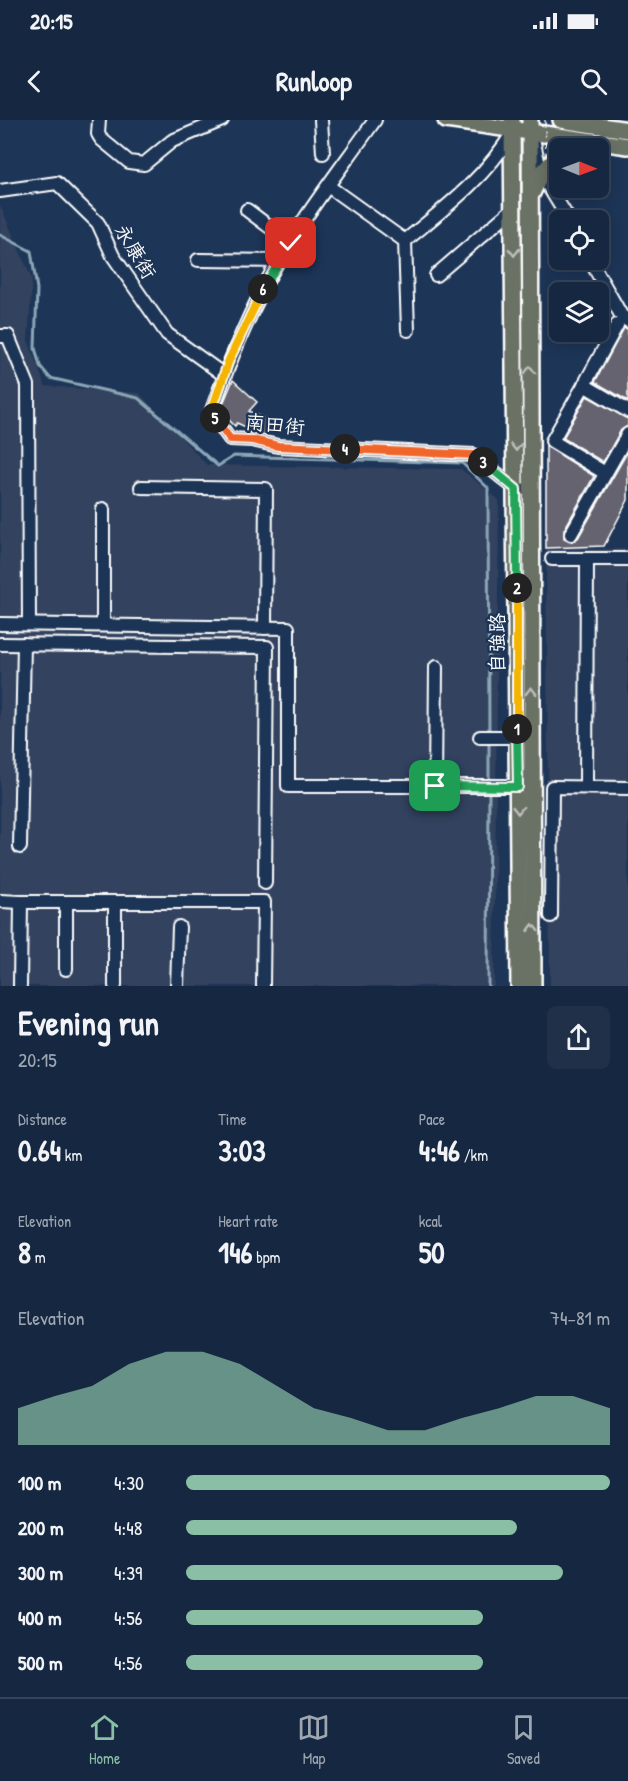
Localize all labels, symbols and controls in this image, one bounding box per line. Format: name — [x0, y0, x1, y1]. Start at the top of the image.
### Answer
text: 20:15 — [30, 6, 73, 36]
text: Runloop — [276, 63, 352, 99]
icon: back — [18, 65, 51, 98]
icon: search — [577, 65, 610, 98]
north arrow — [549, 138, 609, 198]
map controls — [549, 138, 609, 342]
button: locate — [549, 210, 609, 270]
pin — [265, 217, 316, 268]
street label: 永康街 — [109, 218, 163, 284]
icon: check — [274, 226, 307, 259]
one-way arrow — [508, 247, 520, 256]
pin: 6 — [248, 274, 278, 304]
text: 6 — [260, 278, 266, 300]
button: layers — [549, 282, 609, 342]
one-way arrow — [524, 365, 536, 374]
pin: 5 — [200, 403, 230, 433]
text: 5 — [212, 407, 218, 429]
street label: 南田街 — [244, 407, 306, 441]
pin: 4 — [330, 434, 360, 464]
text: 4 — [342, 438, 348, 460]
one-way arrow — [510, 442, 522, 451]
pin: 3 — [468, 447, 498, 477]
text: 3 — [479, 451, 487, 473]
pin: 2 — [502, 573, 532, 603]
text: 2 — [513, 577, 521, 599]
street label: 自強路 — [483, 612, 510, 673]
one-way arrow — [525, 686, 537, 695]
pin: 1 — [502, 714, 532, 744]
text: 1 — [514, 718, 520, 740]
pin — [409, 760, 460, 811]
icon: arrive — [418, 769, 451, 802]
one-way arrow — [512, 805, 524, 814]
one-way arrow — [527, 923, 539, 932]
text: Evening run — [18, 1001, 159, 1045]
button: share — [547, 1006, 610, 1069]
text: 20:15 — [18, 1046, 57, 1073]
text: Distance — [18, 1108, 67, 1130]
text: Time — [218, 1108, 247, 1130]
text: Pace — [419, 1108, 445, 1130]
text: 0.64 — [18, 1130, 61, 1170]
text: 3:03 — [218, 1130, 266, 1170]
text: 4:46 — [419, 1130, 460, 1170]
text: km — [61, 1144, 82, 1166]
text: /km — [460, 1144, 488, 1166]
text: Elevation — [18, 1210, 71, 1232]
text: Heart rate — [218, 1210, 278, 1232]
text: kcal — [419, 1210, 442, 1232]
text: 8 — [18, 1232, 31, 1272]
text: 146 — [218, 1232, 252, 1272]
text: 50 — [419, 1232, 445, 1272]
text: m — [31, 1246, 46, 1268]
text: bpm — [252, 1246, 280, 1268]
text: Elevation — [18, 1304, 84, 1331]
text: 74–81 m — [550, 1304, 610, 1331]
text: 100 m — [18, 1469, 61, 1496]
text: 4:30 — [114, 1469, 144, 1496]
text: 200 m — [18, 1514, 63, 1541]
text: 4:48 — [114, 1514, 142, 1541]
text: 300 m — [18, 1559, 63, 1586]
text: 4:39 — [114, 1559, 142, 1586]
text: 400 m — [18, 1604, 62, 1631]
text: 4:56 — [114, 1604, 143, 1631]
text: 500 m — [18, 1649, 63, 1676]
text: 4:56 — [114, 1649, 143, 1676]
tab: Home — [88, 1711, 121, 1769]
tab: Map — [297, 1711, 330, 1769]
tab: Saved — [507, 1711, 540, 1769]

